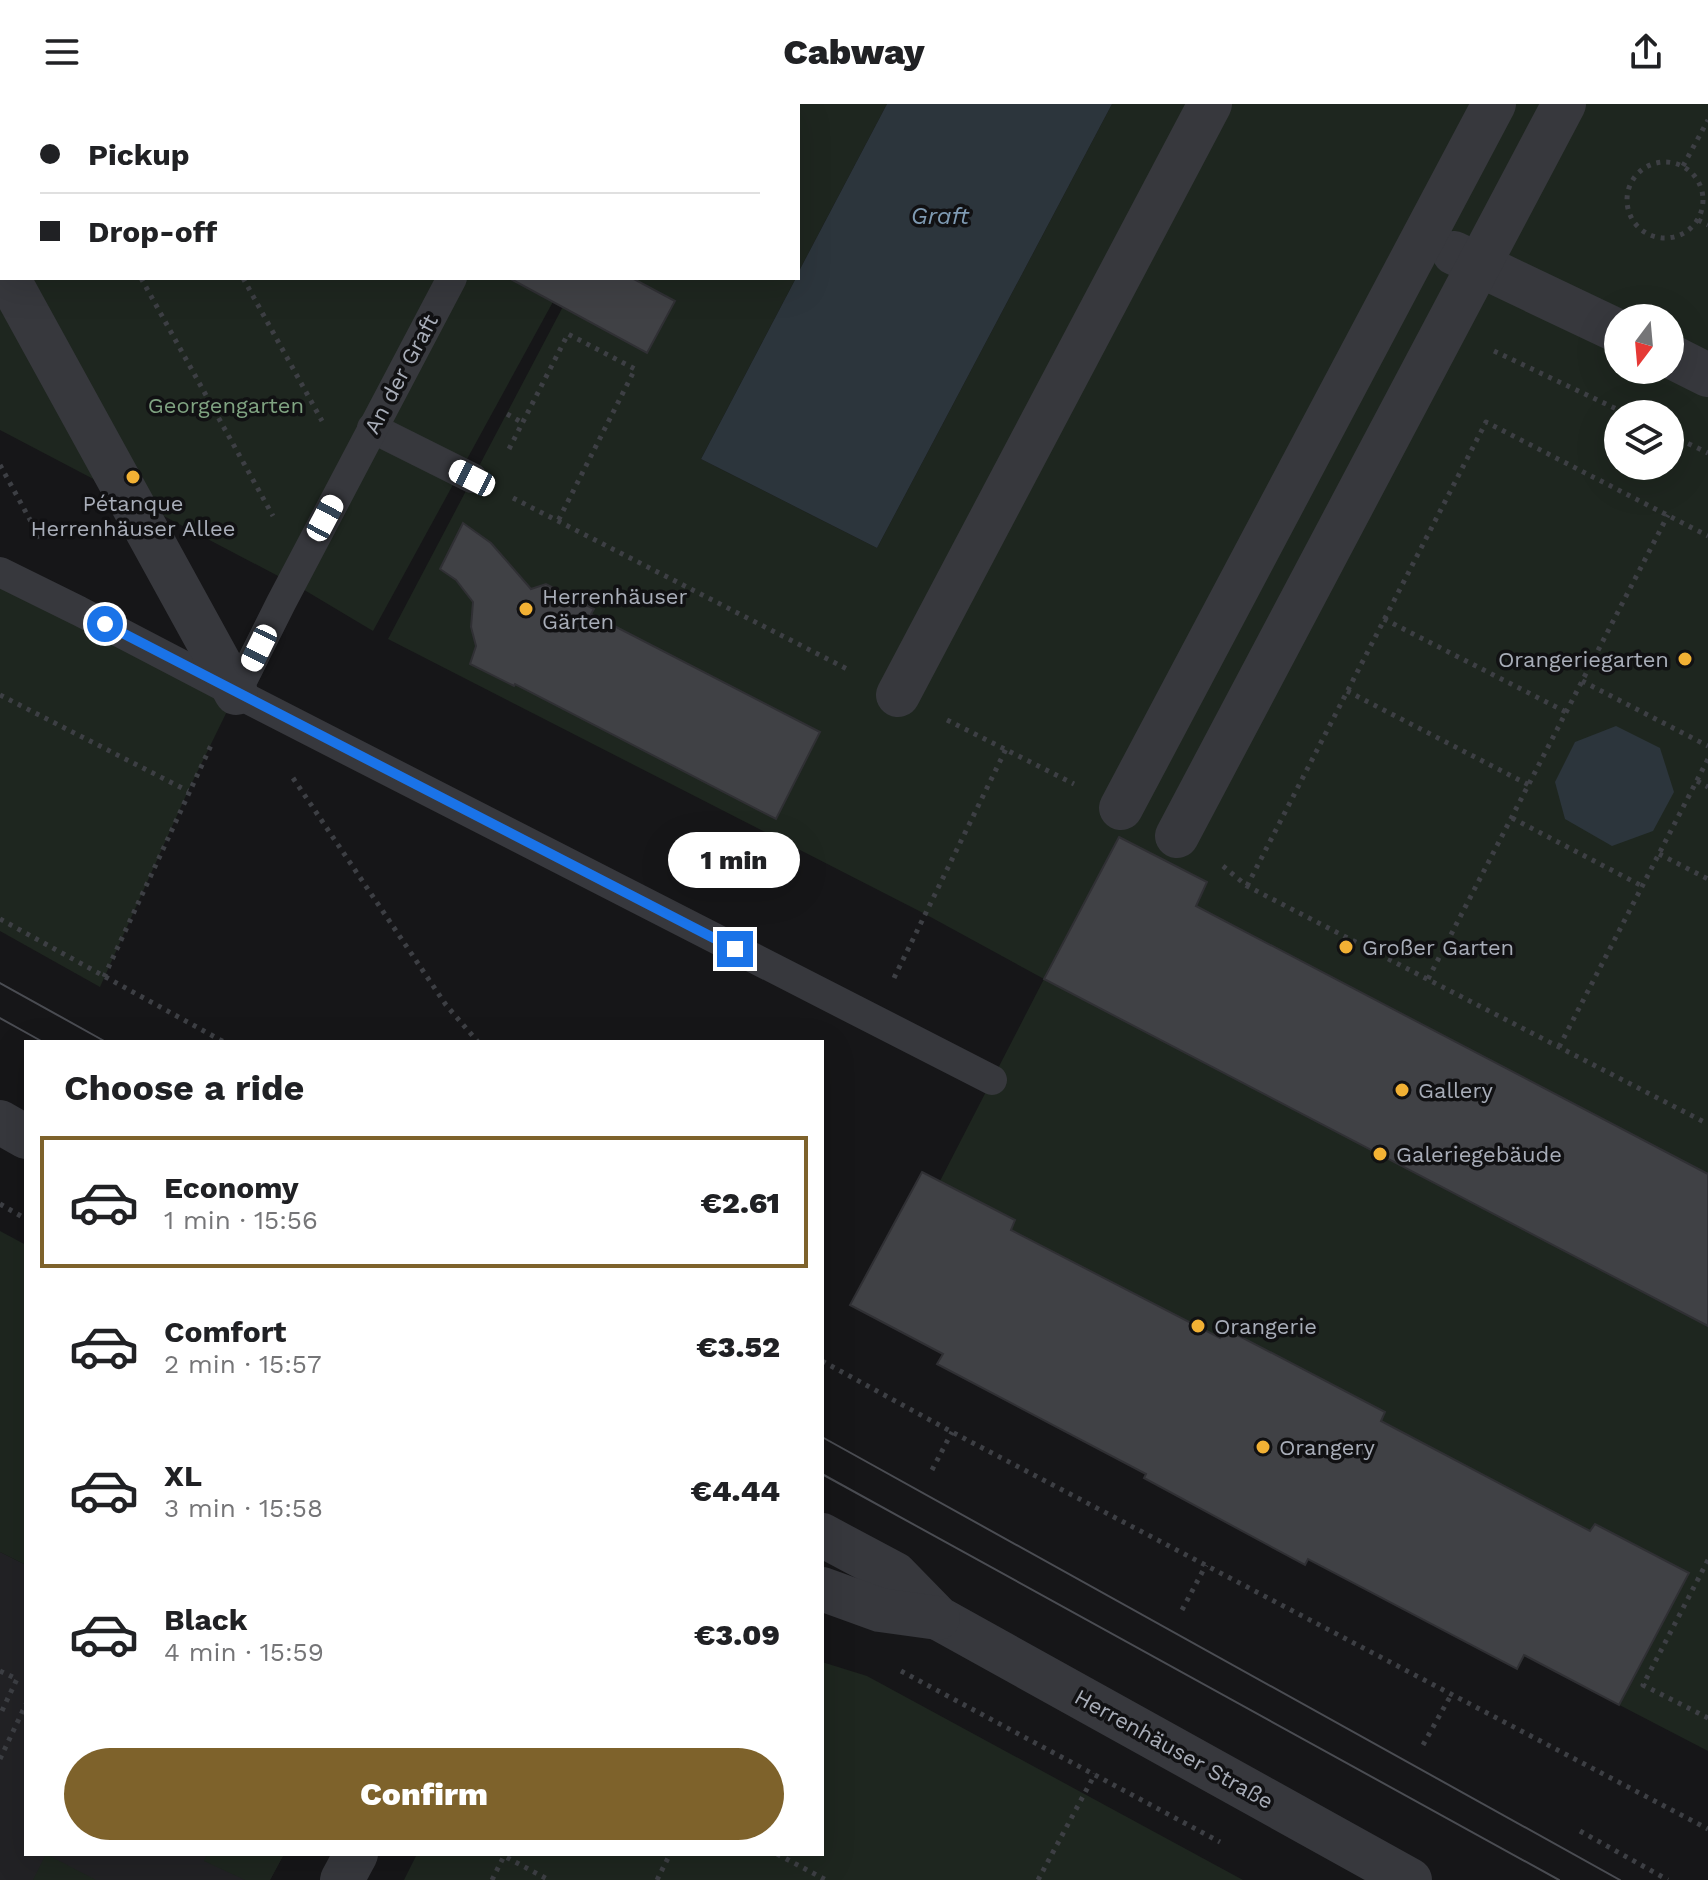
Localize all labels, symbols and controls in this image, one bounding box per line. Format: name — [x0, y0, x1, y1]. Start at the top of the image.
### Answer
icon: menu — [40, 30, 84, 74]
icon: share — [1624, 30, 1668, 74]
text: Cabway — [783, 31, 925, 73]
text: Pickup — [88, 137, 190, 172]
water label: Graft — [911, 202, 971, 230]
text: Drop-off — [88, 214, 217, 249]
north arrow — [1604, 304, 1684, 384]
map controls — [1604, 304, 1684, 480]
street label: An der Graft — [359, 310, 443, 438]
park label: Georgengarten — [148, 393, 304, 418]
button: layers — [1604, 400, 1684, 480]
car — [445, 456, 499, 500]
marker: Pétanque Herrenhäuser Allee — [124, 468, 142, 486]
place label: Pétanque Herrenhäuser Allee — [31, 491, 235, 541]
car — [303, 491, 347, 545]
place label: Herrenhäuser Gärten — [542, 584, 688, 634]
marker: Herrenhäuser Gärten — [517, 600, 535, 618]
route start — [87, 606, 123, 642]
car — [238, 621, 280, 675]
place label: Orangeriegarten — [1498, 647, 1669, 672]
marker: Orangeriegarten — [1676, 650, 1694, 668]
callout: 1 min — [669, 833, 801, 889]
text: 1 min — [701, 845, 767, 875]
route end — [717, 931, 753, 967]
place label: Großer Garten — [1362, 935, 1514, 960]
marker: Großer Garten — [1337, 938, 1355, 956]
text: Choose a ride — [64, 1067, 304, 1109]
place label: Gallery — [1418, 1078, 1494, 1103]
marker: Gallery — [1393, 1081, 1411, 1099]
place label: Galeriegebäude — [1396, 1142, 1562, 1167]
marker: Galeriegebäude — [1371, 1145, 1389, 1163]
icon: car — [68, 1166, 140, 1238]
text: Economy — [164, 1170, 299, 1205]
text: €2.61 — [701, 1185, 780, 1220]
text: 1 min · 15:56 — [164, 1205, 318, 1235]
icon: car — [68, 1310, 140, 1382]
text: Comfort — [164, 1314, 286, 1349]
place label: Orangerie — [1214, 1314, 1317, 1339]
marker: Orangerie — [1189, 1317, 1207, 1335]
text: €3.52 — [697, 1329, 780, 1364]
text: 2 min · 15:57 — [164, 1349, 322, 1379]
place label: Orangery — [1279, 1435, 1375, 1460]
marker: Orangery — [1254, 1438, 1272, 1456]
icon: car — [68, 1454, 140, 1526]
text: XL — [164, 1458, 202, 1493]
text: €4.44 — [691, 1473, 780, 1508]
text: 3 min · 15:58 — [164, 1493, 323, 1523]
icon: car — [68, 1598, 140, 1670]
text: Black — [164, 1602, 248, 1637]
text: €3.09 — [694, 1617, 780, 1652]
text: 4 min · 15:59 — [164, 1637, 324, 1667]
street label: Herrenhäuser Straße — [1070, 1684, 1278, 1814]
button: Confirm — [64, 1748, 784, 1840]

